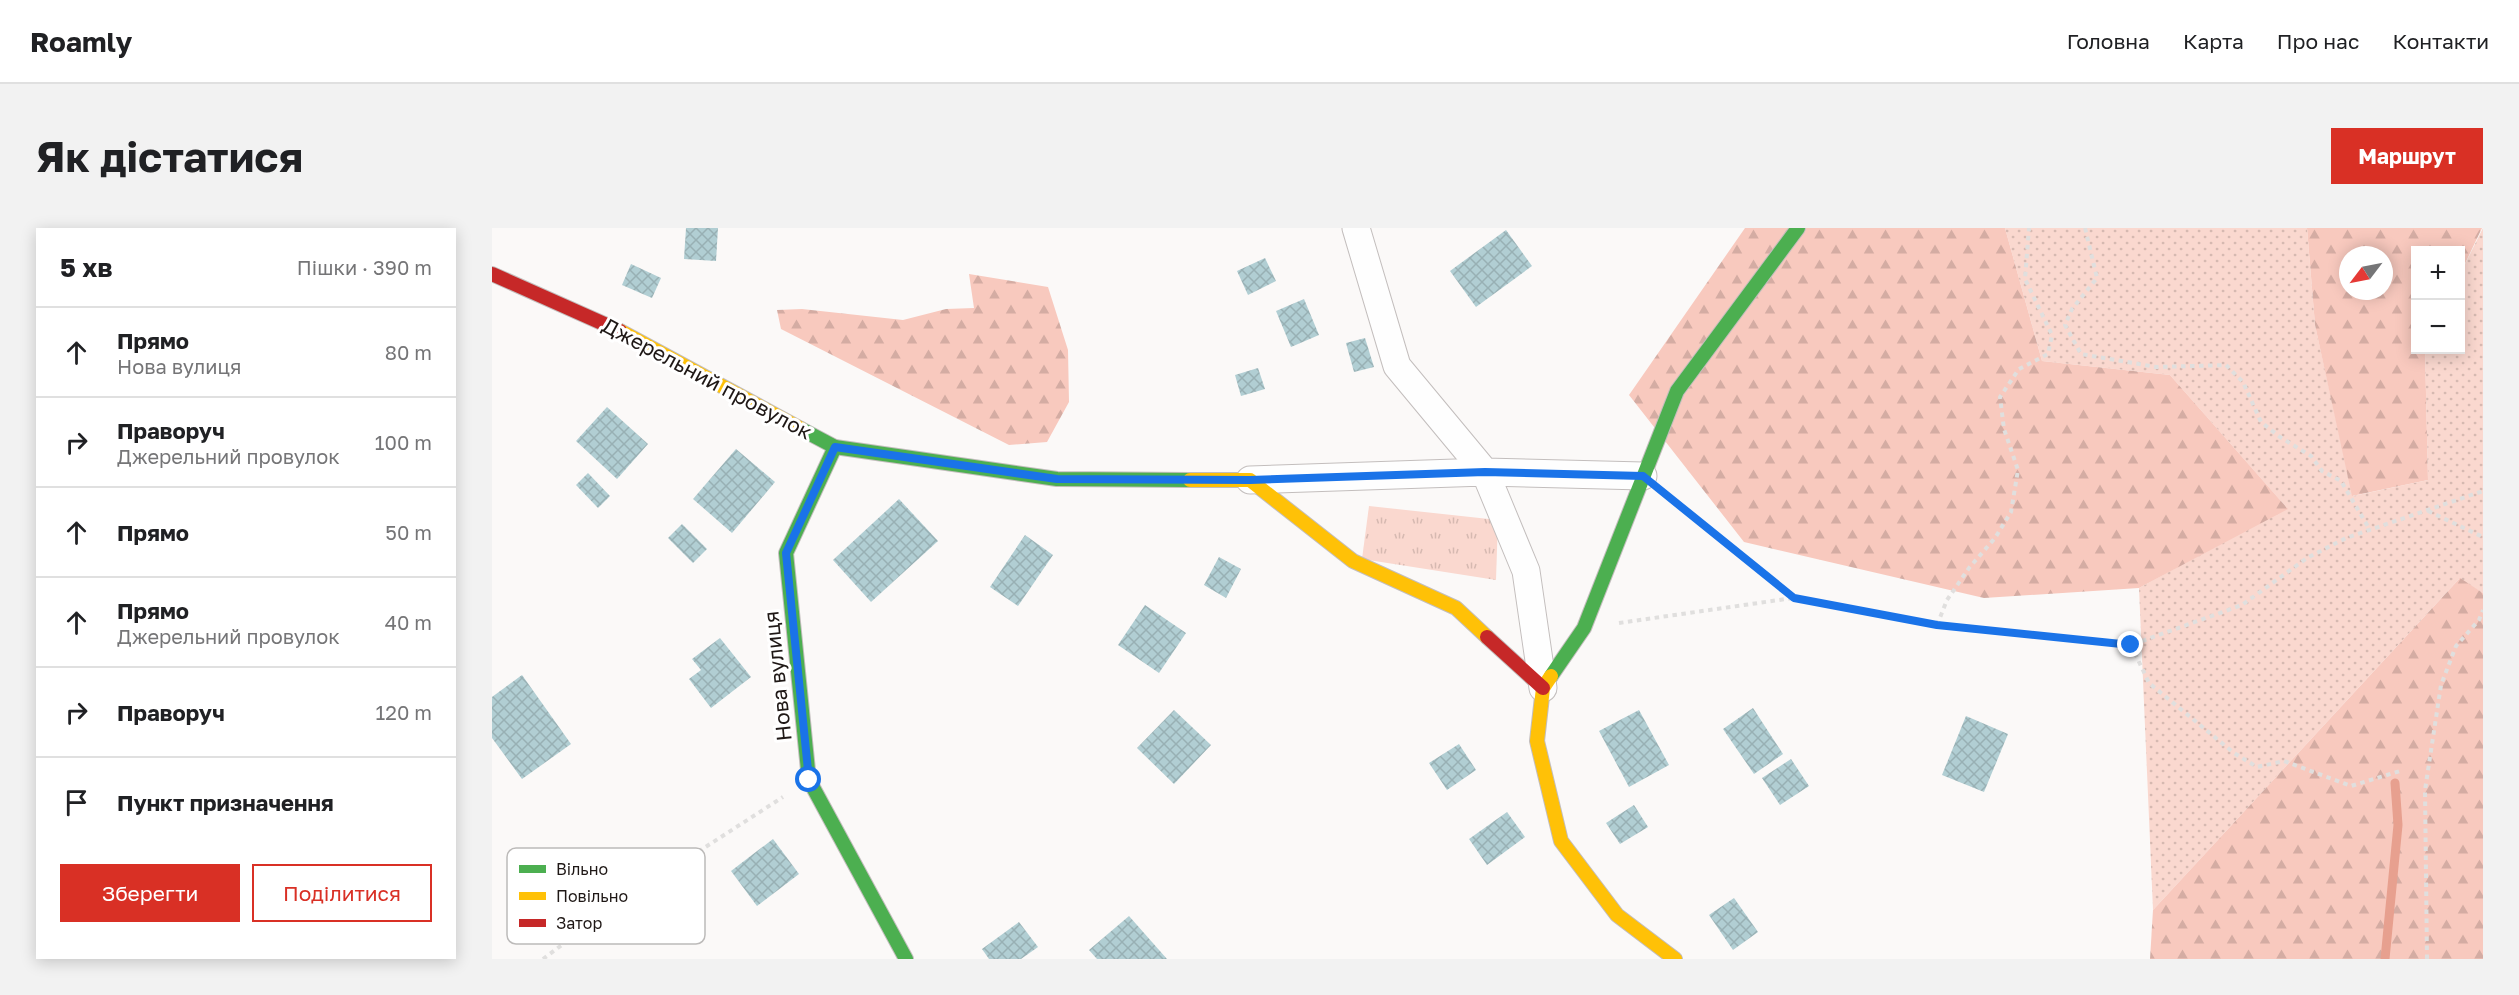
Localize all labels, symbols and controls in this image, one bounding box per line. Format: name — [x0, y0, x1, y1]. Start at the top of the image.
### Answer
text: Roamly — [30, 25, 132, 58]
text: Головна — [2067, 28, 2150, 54]
text: Карта — [2183, 28, 2244, 54]
text: Про нас — [2277, 28, 2359, 54]
text: Контакти — [2392, 28, 2489, 54]
button: Маршрут — [2331, 128, 2483, 184]
text: Як дістатися — [36, 131, 303, 181]
north arrow — [2339, 246, 2393, 300]
map controls — [2411, 246, 2465, 354]
button: + — [2411, 246, 2465, 300]
text: 5 хв — [60, 252, 113, 283]
text: Пішки · 390 m — [297, 255, 432, 279]
button: − — [2411, 300, 2465, 354]
street label: Джерельний провулок — [598, 312, 817, 444]
text: Прямо — [117, 327, 189, 354]
icon: ahead — [60, 336, 93, 369]
text: 80 m — [385, 340, 432, 364]
text: Нова вулиця — [117, 354, 241, 378]
text: Праворуч — [117, 417, 225, 444]
icon: right — [60, 426, 93, 459]
text: 100 m — [375, 430, 432, 454]
text: Джерельний провулок — [117, 444, 340, 468]
icon: ahead — [60, 516, 93, 549]
text: Прямо — [117, 519, 189, 546]
text: 50 m — [385, 520, 432, 544]
text: Прямо — [117, 597, 189, 624]
icon: ahead — [60, 606, 93, 639]
text: 40 m — [385, 610, 432, 634]
street label: Нова вулиця — [757, 610, 797, 742]
text: Джерельний провулок — [117, 624, 340, 648]
route end — [2117, 631, 2143, 657]
icon: right — [60, 696, 93, 729]
text: Праворуч — [117, 699, 225, 726]
text: 120 m — [376, 700, 432, 724]
route start — [795, 766, 821, 792]
icon: arrive — [60, 786, 93, 819]
text: Пункт призначення — [117, 789, 334, 816]
legend — [507, 848, 705, 944]
text: Вільно — [556, 859, 608, 879]
button: Зберегти — [60, 864, 240, 922]
button: Поділитися — [252, 864, 432, 922]
text: Повільно — [556, 886, 628, 906]
text: Затор — [556, 913, 602, 933]

